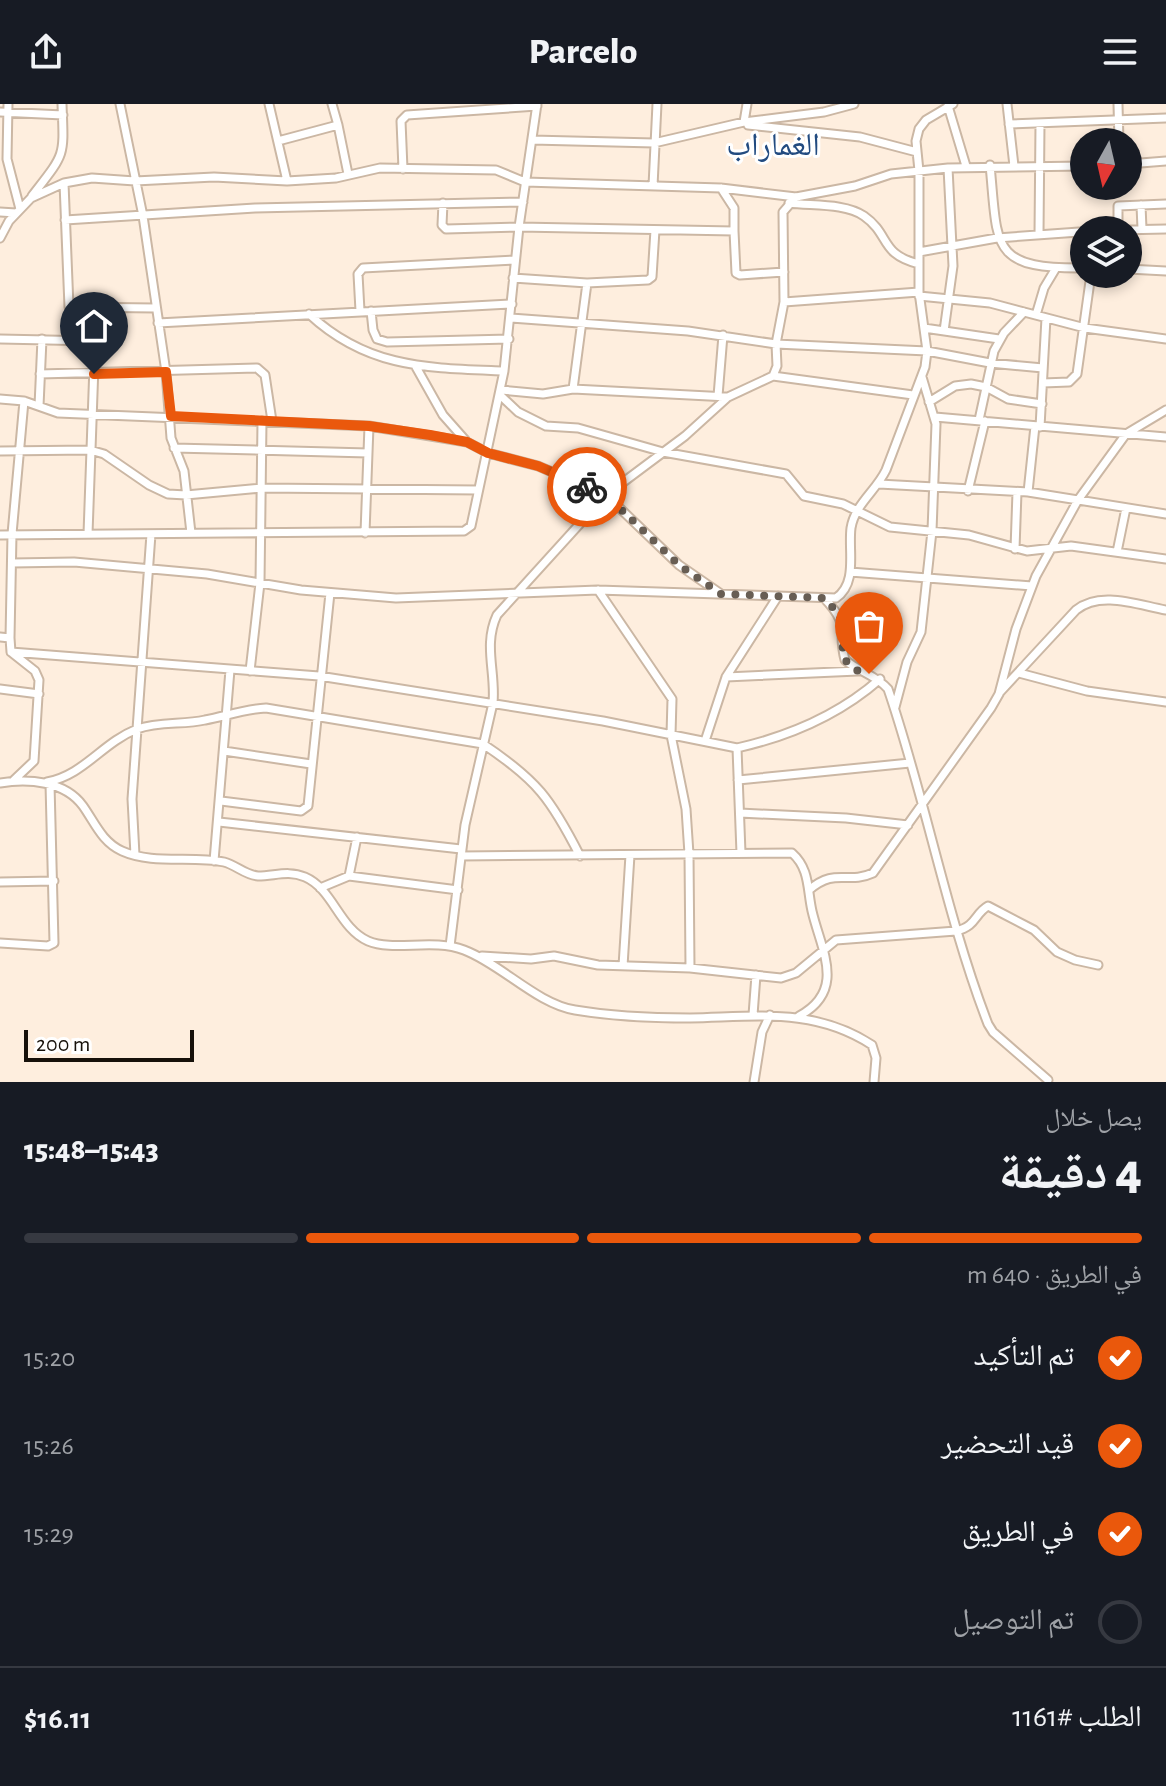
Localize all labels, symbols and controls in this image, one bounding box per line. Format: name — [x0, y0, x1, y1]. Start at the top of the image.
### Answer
icon: share — [24, 30, 68, 74]
icon: menu — [1098, 30, 1142, 74]
text: Parcelo — [529, 34, 637, 70]
north arrow — [1070, 128, 1142, 200]
map controls — [1070, 128, 1142, 288]
district label: الغماراب — [726, 129, 820, 162]
button: layers — [1070, 216, 1142, 288]
pin — [60, 292, 128, 374]
icon: home — [72, 304, 116, 348]
courier — [547, 447, 627, 527]
icon: bike — [565, 465, 609, 509]
pin — [835, 592, 903, 674]
icon: bag — [847, 604, 891, 648]
scale bar — [24, 1026, 194, 1062]
text: 200 m — [36, 1033, 90, 1055]
text: يصل خلال — [1045, 1105, 1142, 1131]
text: 15:43–15:48 — [24, 1135, 159, 1165]
text: 4 دقيقة — [999, 1146, 1142, 1198]
text: في الطريق · 640 m — [967, 1262, 1142, 1288]
icon: check — [1098, 1336, 1142, 1380]
text: تم التأكيد — [974, 1341, 1074, 1371]
text: 15:20 — [24, 1345, 75, 1371]
icon: check — [1098, 1424, 1142, 1468]
text: قيد التحضير — [941, 1429, 1074, 1459]
text: 15:26 — [24, 1433, 74, 1459]
icon: check — [1098, 1512, 1142, 1556]
text: في الطريق — [962, 1517, 1074, 1547]
text: 15:29 — [24, 1521, 74, 1547]
text: تم التوصيل — [952, 1605, 1074, 1635]
text: الطلب #1161 — [1012, 1702, 1142, 1732]
text: $16.11 — [24, 1704, 91, 1734]

